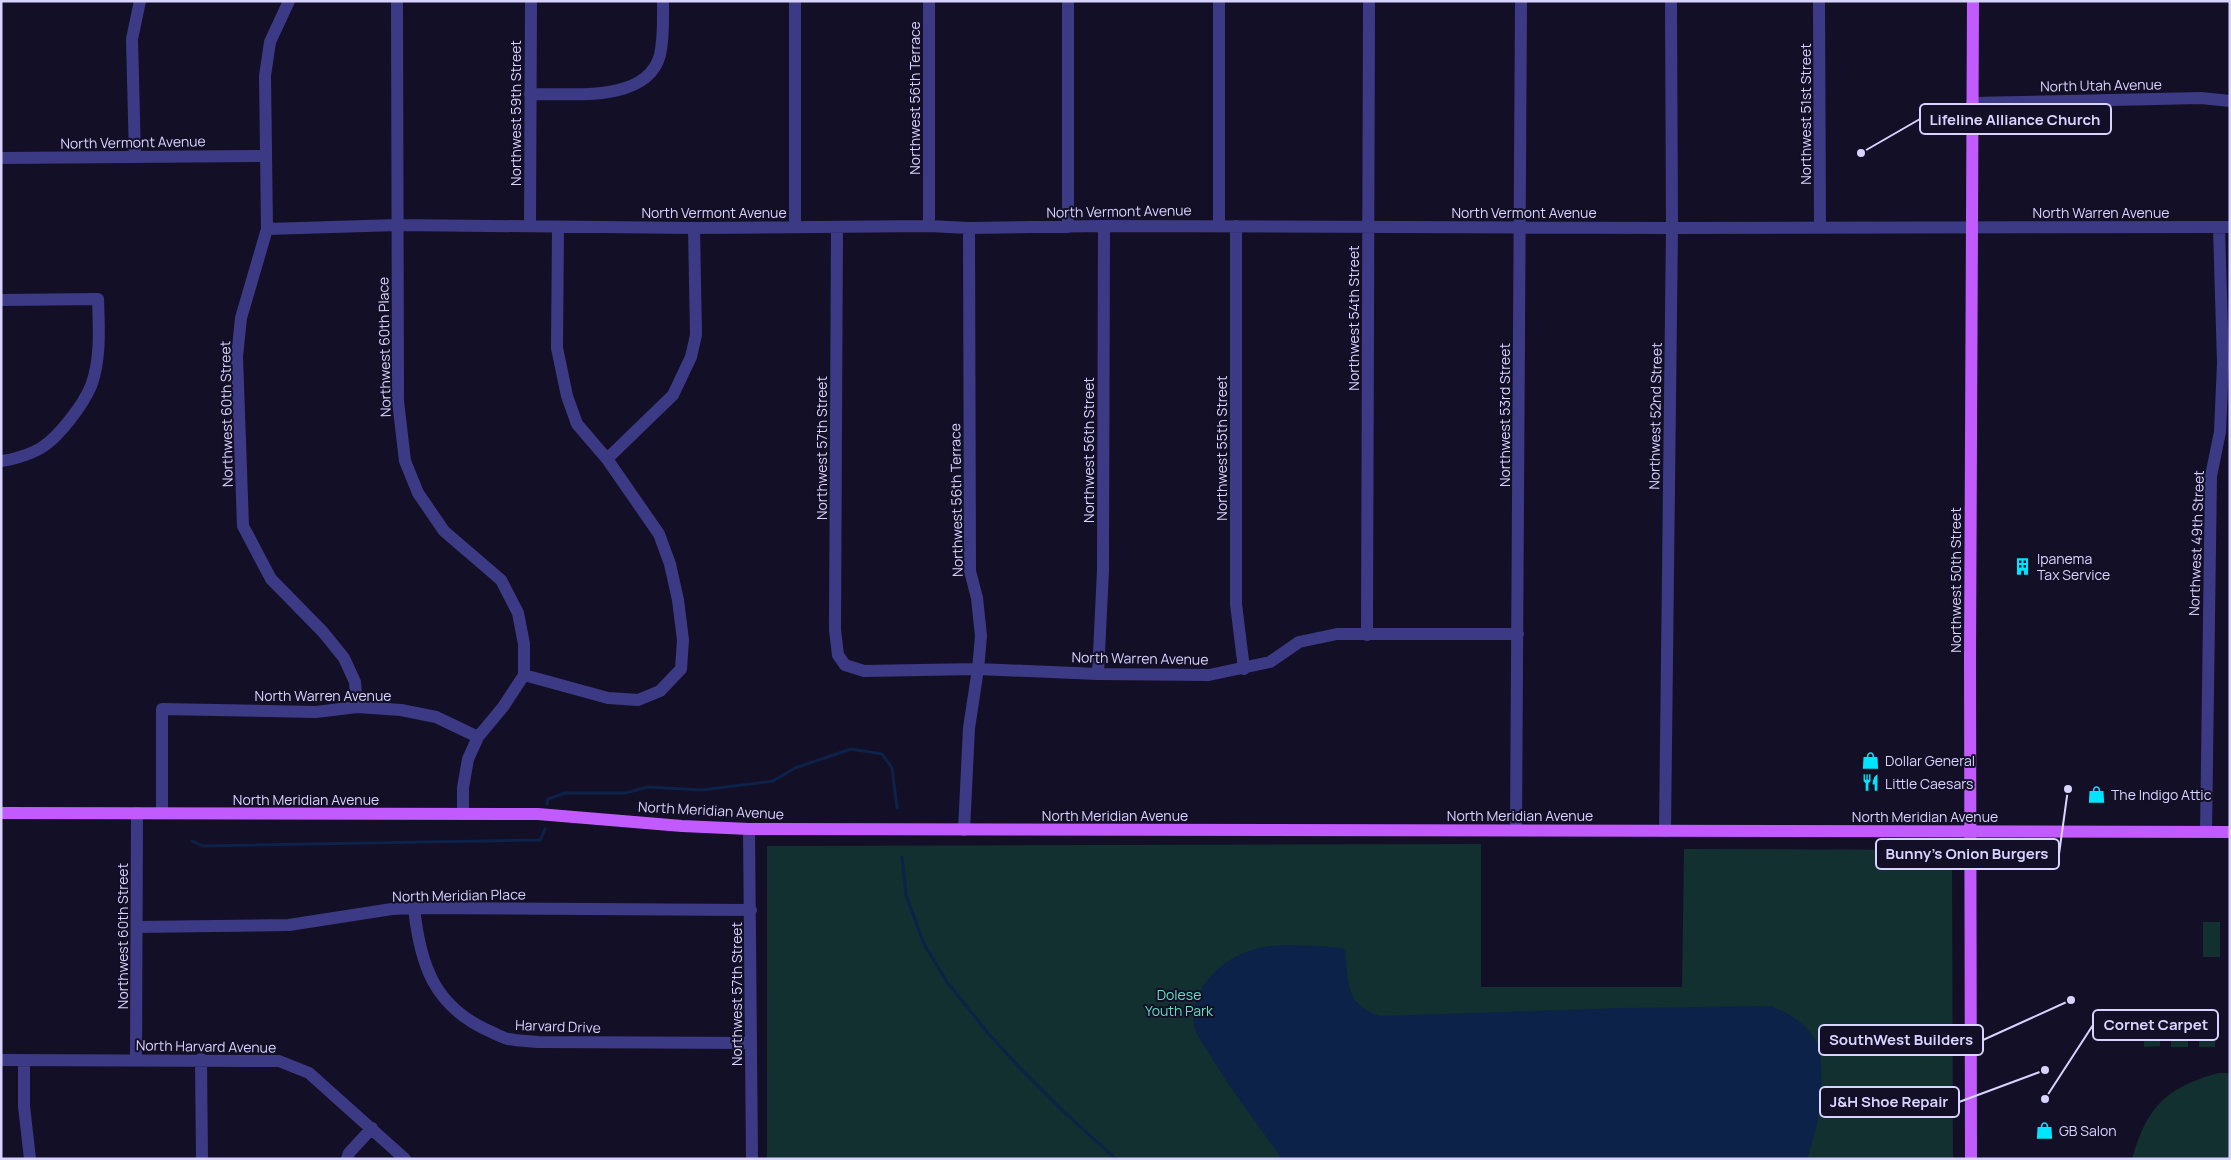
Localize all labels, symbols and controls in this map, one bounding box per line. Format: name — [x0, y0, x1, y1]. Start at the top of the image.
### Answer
street label: Northwest 56th Terrace — [905, 21, 924, 175]
street label: Northwest 59th Street — [506, 40, 525, 186]
street label: Northwest 51st Street — [1796, 43, 1815, 185]
street label: North Utah Avenue — [2040, 74, 2162, 96]
callout: Lifeline Alliance Church — [1920, 104, 2111, 134]
text: Lifeline Alliance Church — [1929, 109, 2101, 130]
street label: North Vermont Avenue — [60, 131, 206, 153]
street label: North Vermont Avenue — [1046, 200, 1192, 222]
street label: North Vermont Avenue — [641, 203, 787, 222]
street label: North Vermont Avenue — [1451, 203, 1597, 222]
street label: North Warren Avenue — [2033, 203, 2169, 222]
street label: Northwest 54th Street — [1344, 245, 1363, 391]
street label: Northwest 60th Place — [373, 277, 395, 417]
street label: Northwest 60th Street — [215, 340, 237, 487]
street label: Northwest 52nd Street — [1644, 342, 1666, 490]
street label: Northwest 53rd Street — [1495, 343, 1514, 487]
street label: Northwest 55th Street — [1212, 375, 1231, 521]
street label: Northwest 57th Street — [812, 376, 831, 520]
street label: Northwest 56th Street — [1079, 377, 1098, 523]
street label: Northwest 56th Terrace — [945, 423, 967, 577]
street label: Northwest 49th Street — [2184, 469, 2208, 616]
street label: Northwest 50th Street — [1946, 507, 1965, 653]
place label: Ipanema Tax Service — [2037, 549, 2110, 584]
building icon: Ipanema Tax Service — [2013, 556, 2033, 576]
street label: North Warren Avenue — [1071, 647, 1209, 669]
street label: North Warren Avenue — [255, 686, 391, 705]
shop icon: Dollar General — [1861, 750, 1881, 770]
place label: Dollar General — [1885, 751, 1975, 770]
restaurant icon: Little Caesars — [1861, 773, 1881, 793]
place label: Little Caesars — [1885, 774, 1973, 793]
shop icon: The Indigo Attic — [2087, 784, 2107, 804]
place label: The Indigo Attic — [2111, 785, 2212, 804]
street label: North Meridian Avenue — [233, 790, 379, 809]
street label: North Meridian Avenue — [637, 797, 785, 823]
street label: North Meridian Avenue — [1042, 806, 1188, 825]
street label: North Meridian Avenue — [1447, 806, 1593, 825]
street label: North Meridian Avenue — [1852, 807, 1998, 826]
callout: Bunny's Onion Burgers — [1876, 839, 2059, 869]
text: Bunny's Onion Burgers — [1886, 843, 2048, 864]
street label: Northwest 60th Street — [113, 862, 132, 1009]
street label: North Meridian Place — [392, 884, 526, 906]
street label: Northwest 57th Street — [727, 922, 746, 1066]
park label: Dolese Youth Park — [1145, 985, 1214, 1020]
callout: Cornet Carpet — [2093, 1010, 2218, 1040]
text: Cornet Carpet — [2104, 1014, 2208, 1035]
street label: Harvard Drive — [515, 1015, 601, 1037]
callout: SouthWest Builders — [1819, 1025, 1983, 1055]
text: SouthWest Builders — [1829, 1029, 1973, 1050]
street label: North Harvard Avenue — [136, 1035, 276, 1057]
callout: J&H Shoe Repair — [1820, 1087, 1959, 1117]
text: J&H Shoe Repair — [1830, 1091, 1948, 1112]
shop icon: GB Salon — [2035, 1120, 2055, 1140]
place label: GB Salon — [2059, 1121, 2117, 1140]

